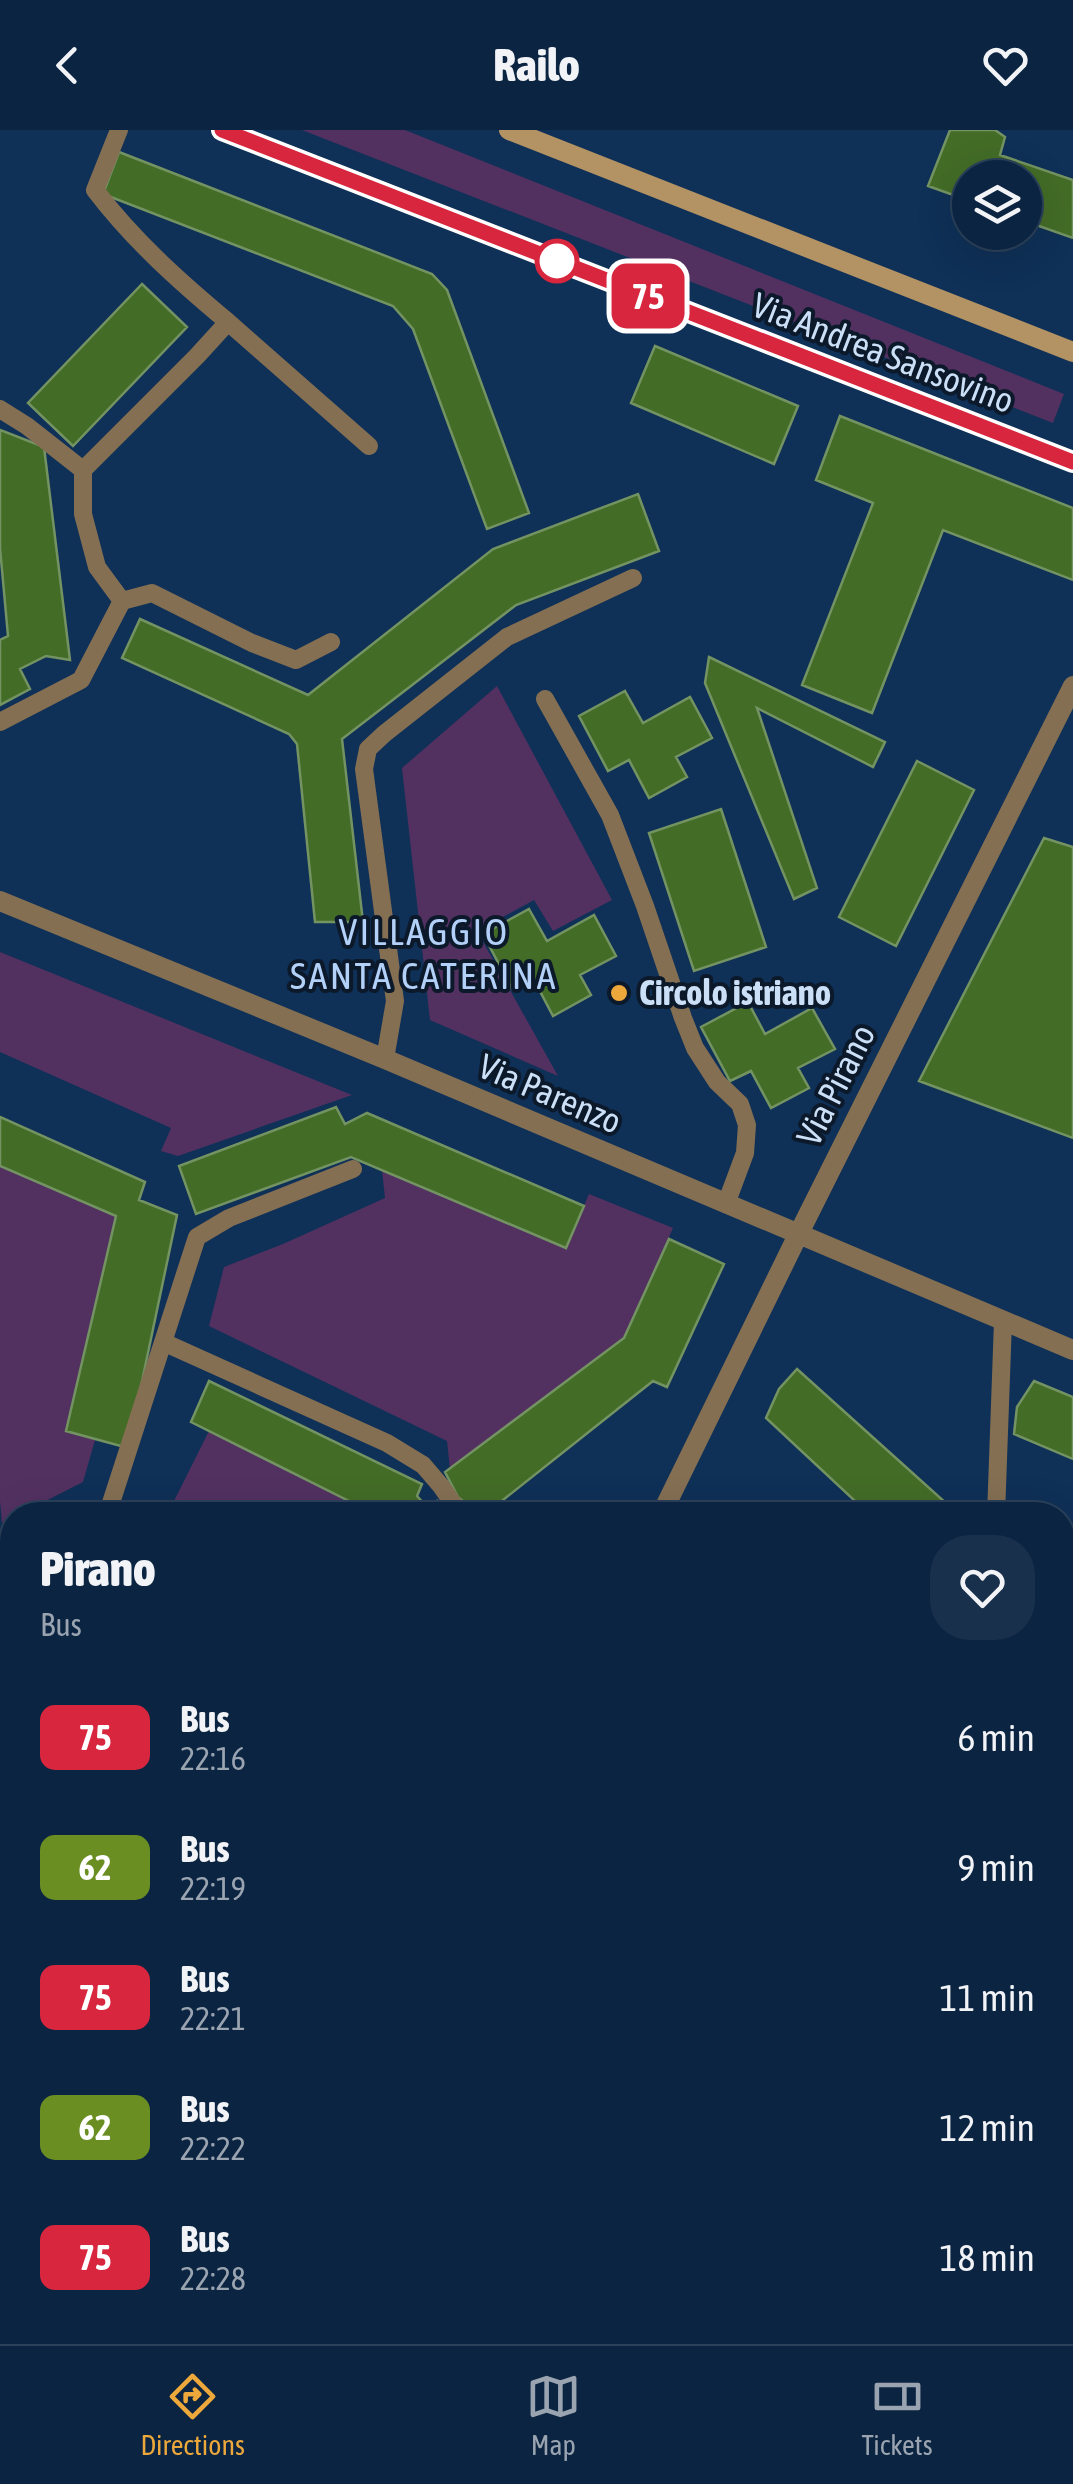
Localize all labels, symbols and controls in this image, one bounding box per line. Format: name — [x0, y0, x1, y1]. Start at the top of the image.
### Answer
icon: back — [40, 38, 95, 93]
icon: heart — [978, 38, 1033, 93]
text: Railo — [493, 39, 580, 91]
map controls — [952, 160, 1042, 250]
button: layers — [952, 160, 1042, 250]
unlabelled marker — [536, 240, 578, 282]
line badge: 75 — [603, 264, 693, 328]
text: 75 — [632, 276, 664, 316]
street label: Via Andrea Sansovino — [747, 284, 1020, 420]
district label: VILLAGGIO SANTA CATERINA — [290, 910, 558, 997]
place label: Circolo istriano — [639, 972, 831, 1012]
marker: Circolo istriano — [608, 982, 630, 1004]
street label: Via Pirano — [788, 1018, 882, 1152]
street label: Via Parenzo — [473, 1045, 628, 1141]
button: heart — [930, 1535, 1035, 1640]
text: Pirano — [40, 1541, 156, 1596]
text: Bus — [40, 1606, 82, 1643]
text: Bus — [180, 1697, 230, 1740]
text: 6 min — [957, 1716, 1035, 1759]
text: 75 — [79, 1717, 111, 1757]
text: 22:16 — [180, 1740, 246, 1777]
text: Bus — [180, 1827, 230, 1870]
text: 9 min — [957, 1846, 1035, 1889]
text: 62 — [79, 1847, 111, 1887]
text: 22:19 — [180, 1870, 246, 1907]
text: Bus — [180, 1957, 230, 2000]
text: 11 min — [940, 1976, 1035, 2019]
text: 75 — [79, 1977, 111, 2017]
text: 22:21 — [180, 2000, 246, 2037]
text: Bus — [180, 2087, 230, 2130]
text: 12 min — [940, 2106, 1035, 2149]
text: 62 — [79, 2107, 111, 2147]
text: 22:22 — [180, 2130, 246, 2167]
text: Bus — [180, 2217, 230, 2260]
text: 18 min — [940, 2236, 1035, 2279]
text: 75 — [79, 2237, 111, 2277]
text: 22:28 — [180, 2260, 246, 2297]
tab: Directions — [140, 2369, 245, 2461]
tab: Map — [526, 2369, 581, 2461]
tab: Tickets — [862, 2369, 933, 2461]

